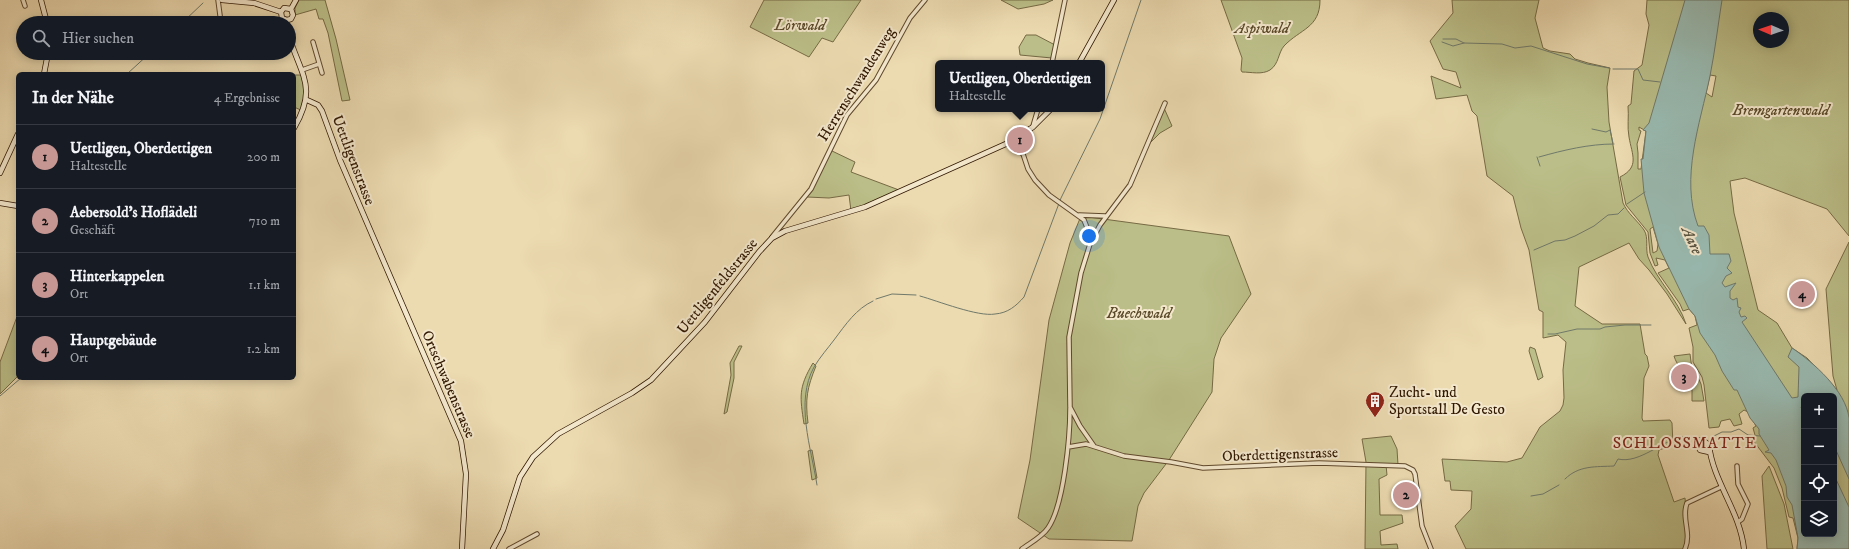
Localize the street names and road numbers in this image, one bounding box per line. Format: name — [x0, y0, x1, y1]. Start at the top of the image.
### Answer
street label: Herrenschwandenweg — [814, 23, 900, 145]
street label: Uettligenstrasse — [328, 113, 379, 208]
street label: Uettligenfeldstrasse — [673, 235, 762, 338]
street label: Ortschwabenstrasse — [417, 327, 480, 441]
street label: Oberdettigenstrasse — [1222, 443, 1338, 466]

